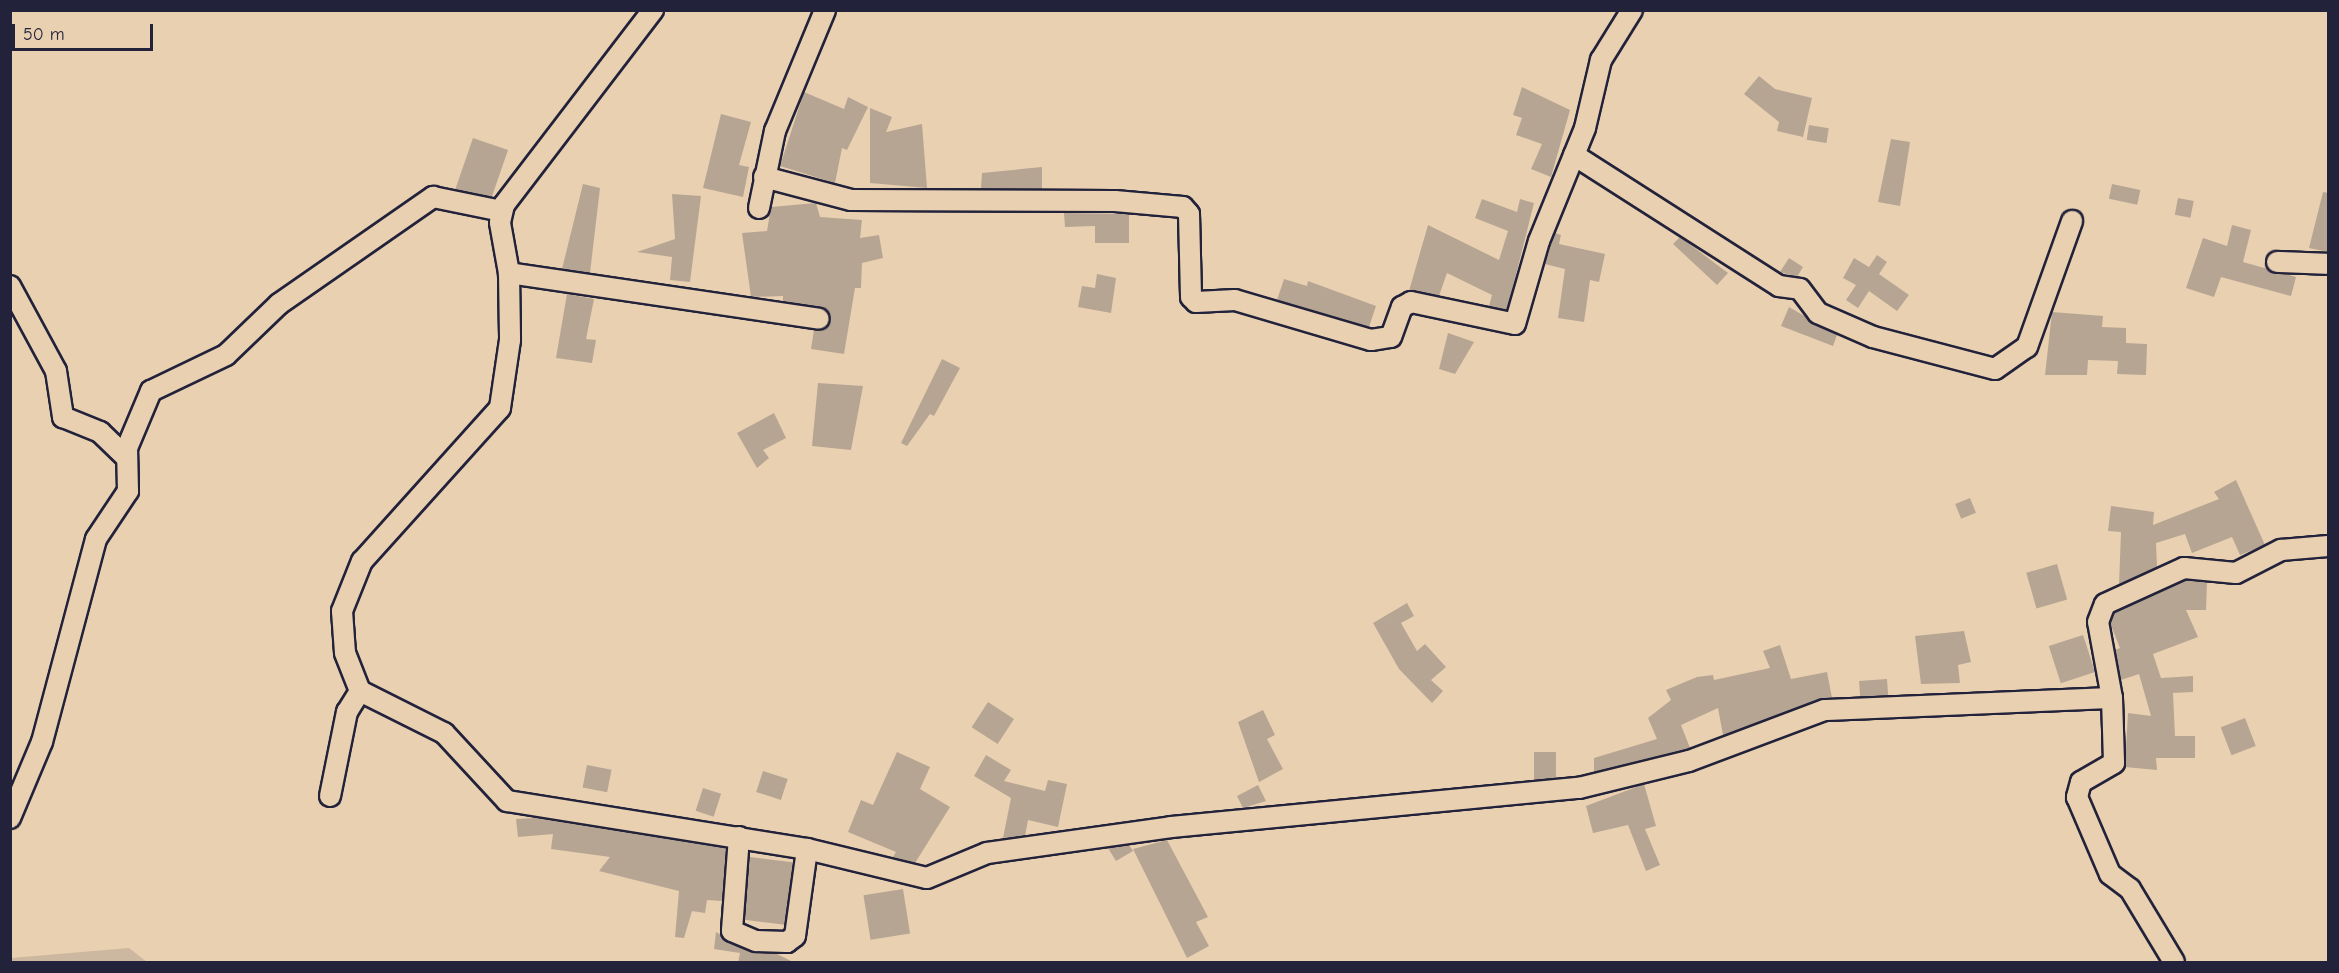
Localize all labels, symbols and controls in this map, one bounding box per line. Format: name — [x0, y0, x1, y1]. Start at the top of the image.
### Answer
scale bar — [15, 12, 156, 50]
text: 50 m — [23, 24, 65, 45]

